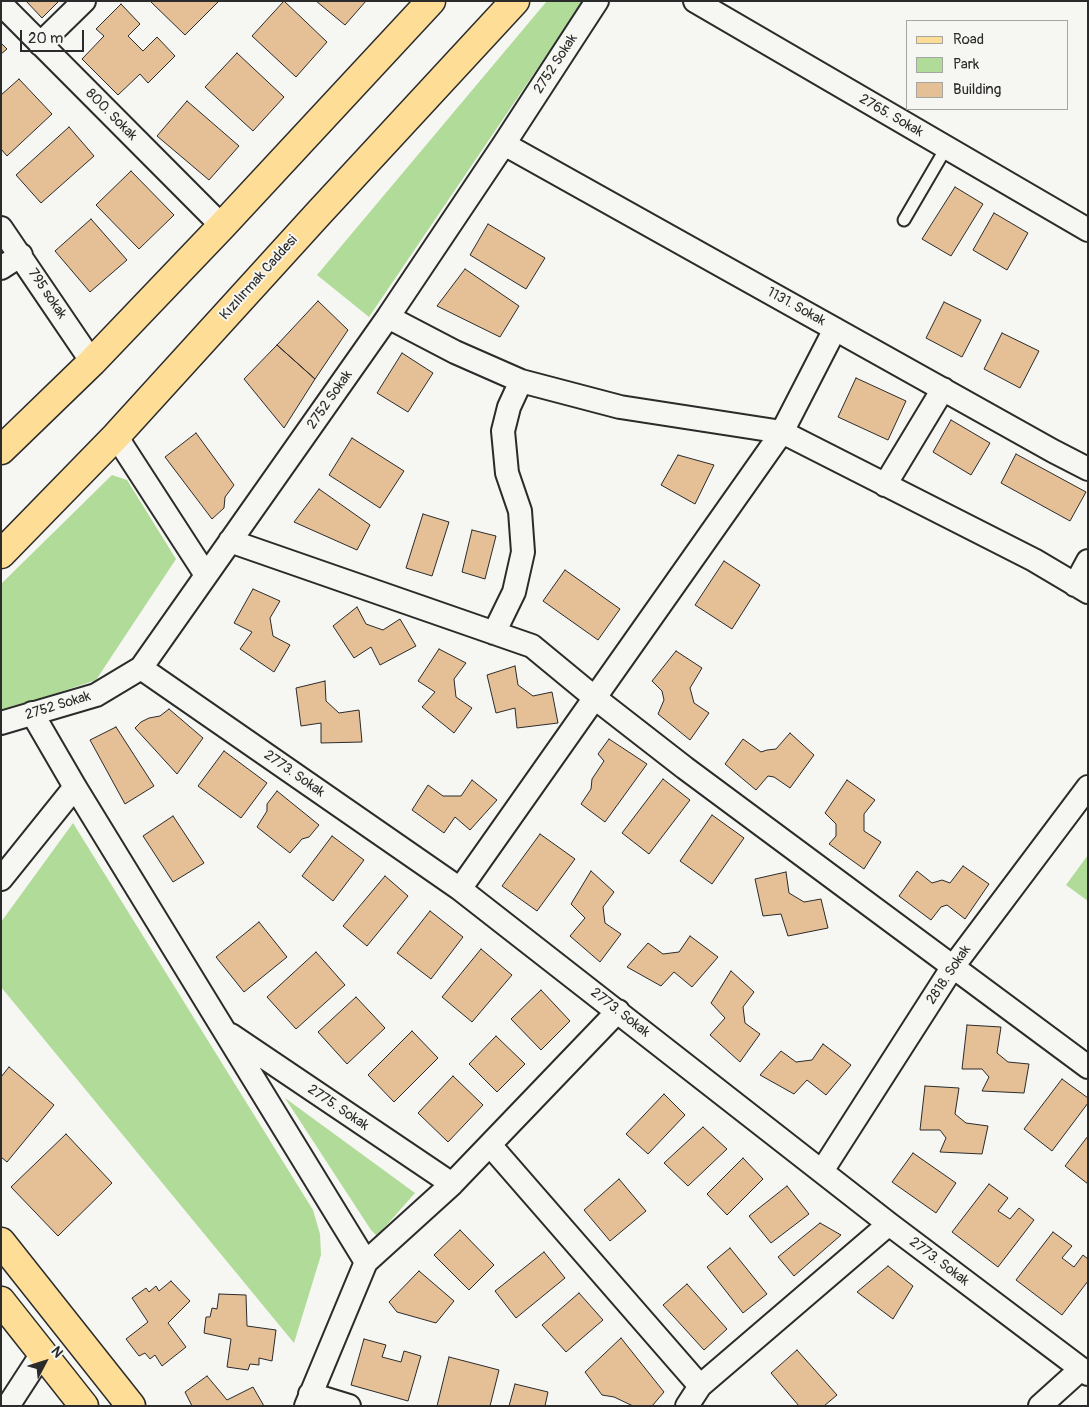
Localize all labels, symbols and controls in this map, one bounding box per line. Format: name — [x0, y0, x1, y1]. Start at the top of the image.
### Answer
scale bar — [22, 20, 86, 52]
legend — [906, 20, 1069, 110]
text: 20 m — [28, 29, 63, 48]
text: Road — [953, 30, 984, 49]
street label: 2752 Sokak — [531, 31, 581, 97]
text: Park — [953, 55, 979, 74]
text: Building — [953, 80, 1001, 99]
street label: 800. Sokak — [82, 86, 140, 144]
street label: 2765. Sokak — [856, 91, 926, 141]
street label: Kızılırmak Caddesi — [217, 232, 301, 324]
street label: 795 sokak — [24, 266, 70, 322]
street label: 1131. Sokak — [764, 284, 828, 330]
street label: 2752 Sokak — [304, 368, 356, 432]
street label: 2752 Sokak — [23, 688, 93, 724]
street label: 2773. Sokak — [260, 747, 328, 801]
street label: 2818. Sokak — [923, 942, 975, 1008]
street label: 2773. Sokak — [587, 985, 653, 1041]
street label: 2775. Sokak — [304, 1081, 372, 1135]
street label: 2773. Sokak — [906, 1234, 972, 1290]
north arrow — [20, 1337, 70, 1387]
text: N — [47, 1343, 66, 1361]

